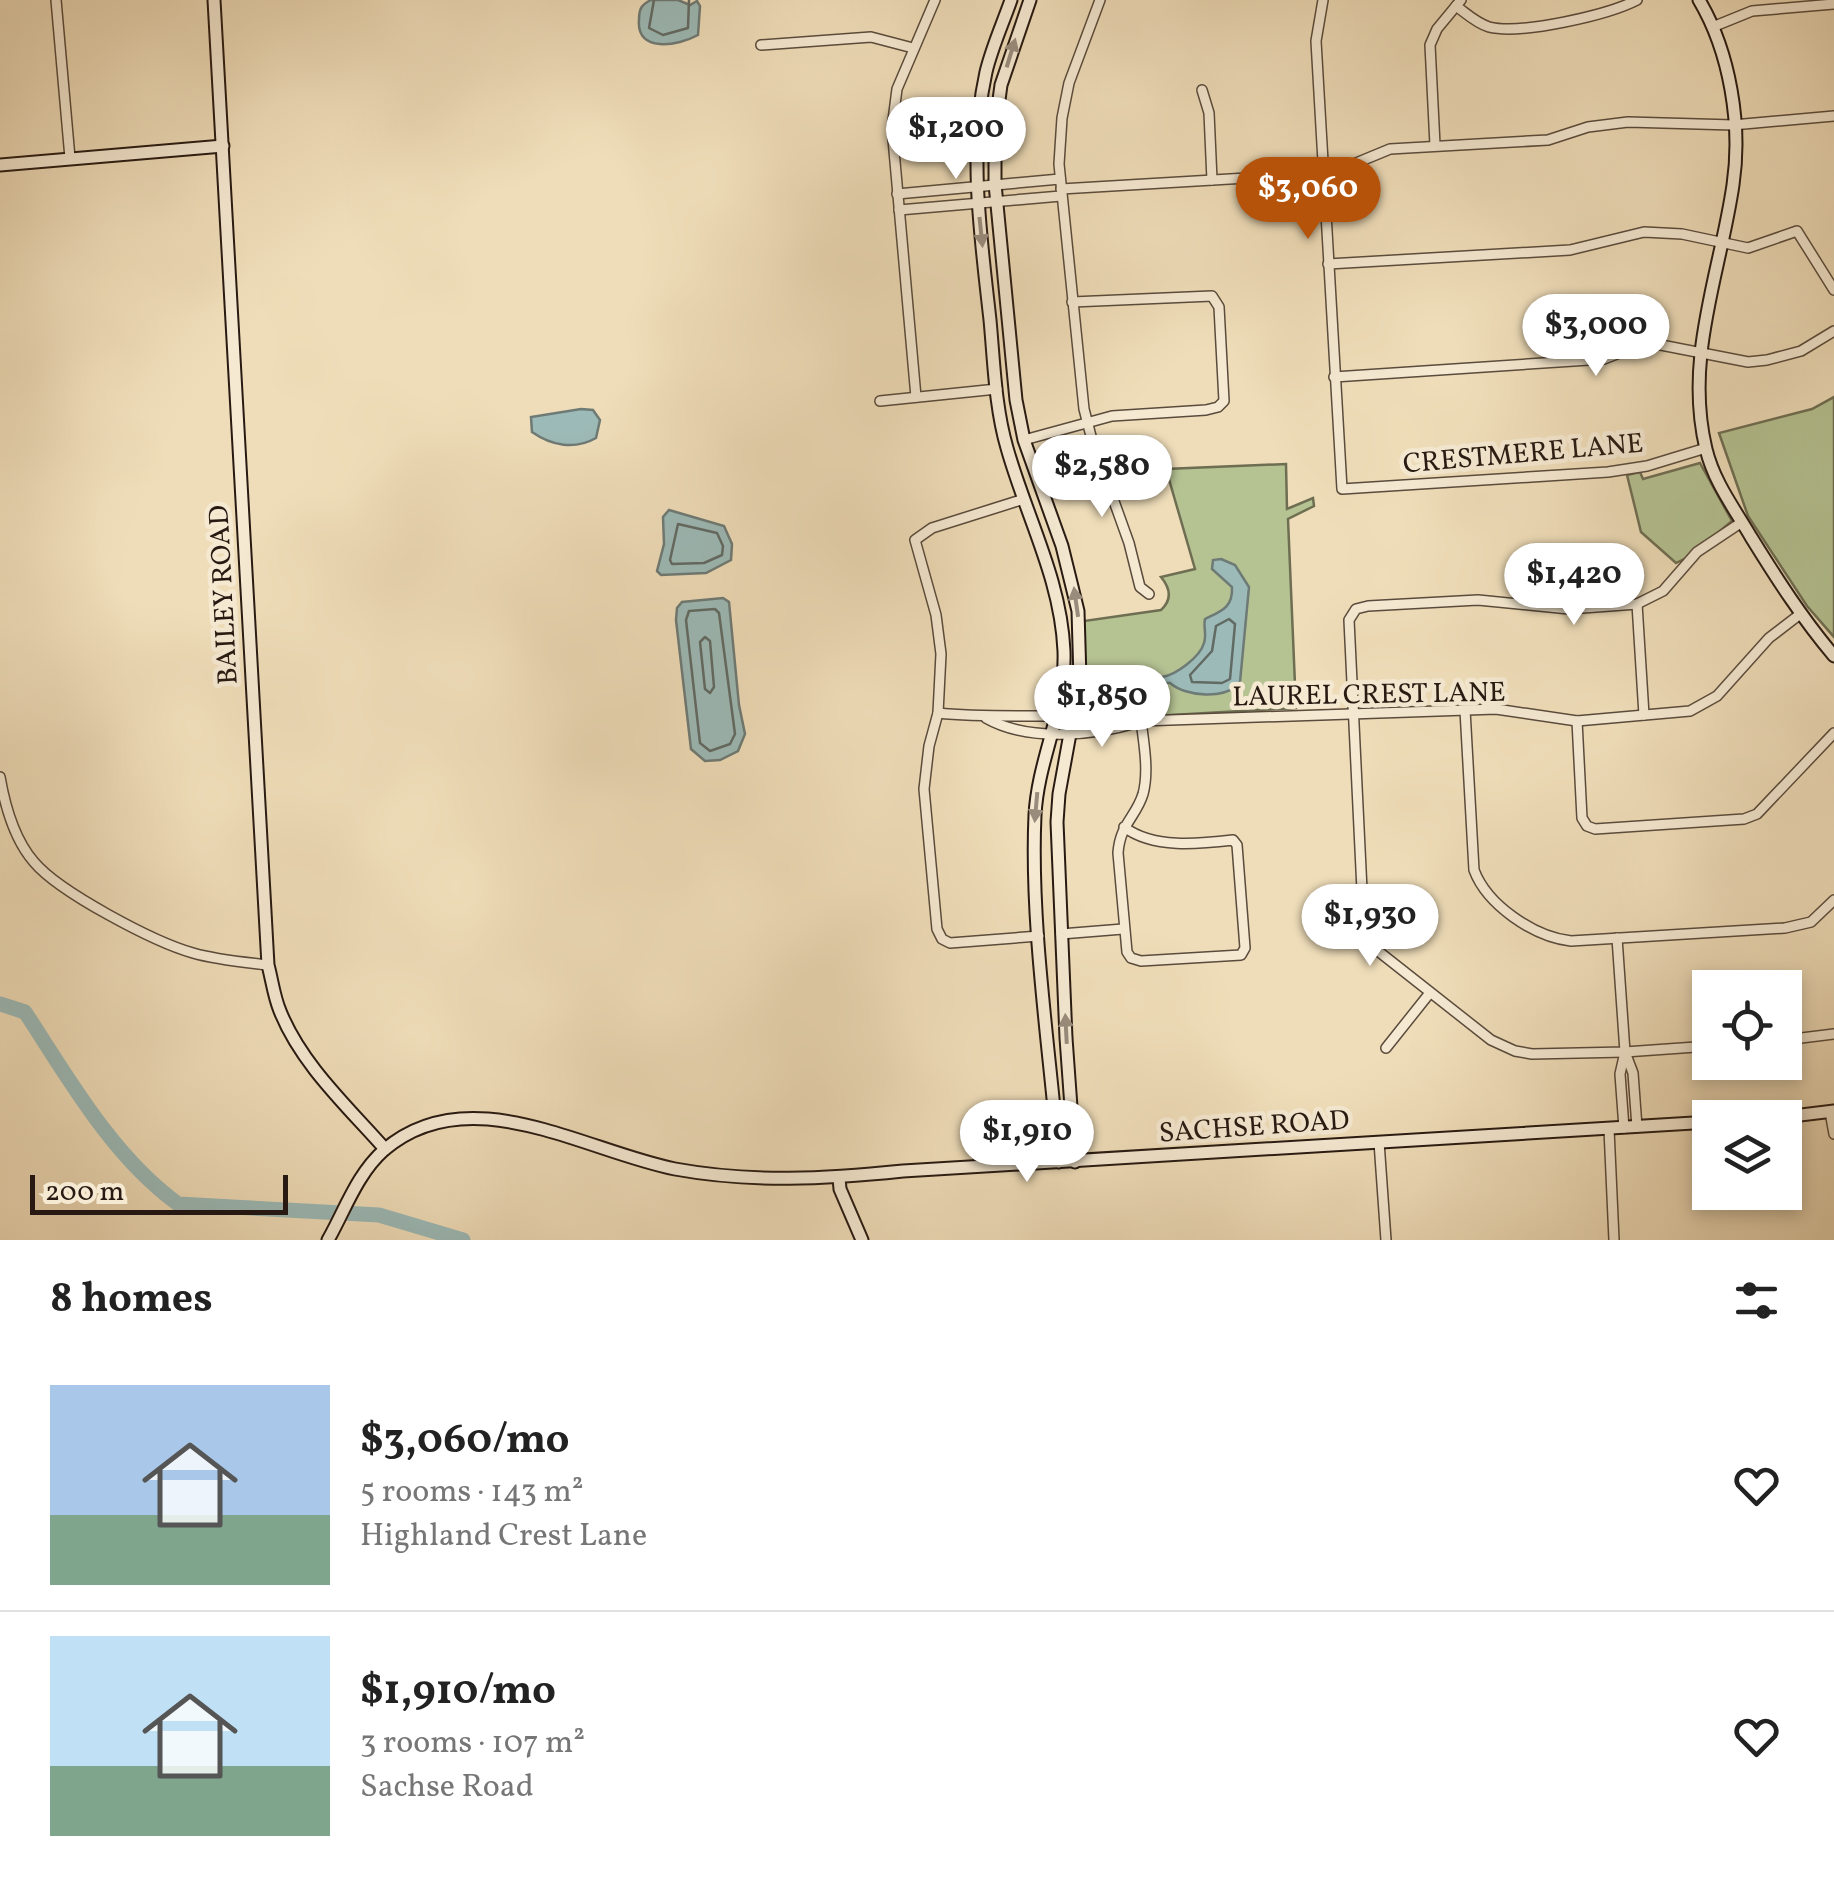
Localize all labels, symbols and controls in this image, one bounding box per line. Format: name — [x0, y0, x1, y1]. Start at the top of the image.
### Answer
one-way arrow — [1004, 37, 1019, 68]
pin: $1,200 — [875, 97, 1037, 182]
text: $1,200 — [908, 107, 1004, 151]
pin: $3,060 — [1227, 157, 1389, 242]
text: $3,060 — [1258, 167, 1358, 211]
one-way arrow — [973, 217, 989, 249]
pin: $3,000 — [1515, 294, 1677, 379]
text: $3,000 — [1544, 304, 1648, 348]
street label: CRESTMERE LANE — [1401, 425, 1645, 484]
pin: $2,580 — [1021, 435, 1183, 520]
text: $2,580 — [1054, 445, 1150, 489]
street label: BAILEY ROAD — [200, 504, 249, 686]
pin: $1,420 — [1493, 543, 1655, 628]
text: $1,420 — [1526, 553, 1622, 597]
one-way arrow — [1067, 586, 1083, 617]
pin: $1,850 — [1021, 665, 1183, 750]
street label: LAUREL CREST LANE — [1232, 674, 1506, 717]
text: $1,850 — [1056, 675, 1148, 719]
one-way arrow — [1028, 792, 1044, 823]
pin: $1,930 — [1289, 884, 1451, 969]
text: $1,930 — [1324, 894, 1416, 938]
map controls — [1692, 970, 1802, 1210]
button: locate — [1692, 970, 1802, 1080]
one-way arrow — [1058, 1013, 1074, 1045]
pin: $1,910 — [946, 1100, 1108, 1185]
button: layers — [1692, 1100, 1802, 1210]
street label: SACHSE ROAD — [1158, 1101, 1351, 1154]
text: $1,910 — [982, 1110, 1072, 1154]
scale bar — [30, 1170, 288, 1214]
text: 200 m — [45, 1173, 124, 1212]
text: 8 homes — [50, 1271, 213, 1330]
icon: filters — [1729, 1273, 1784, 1328]
text: $3,060/mo — [360, 1412, 570, 1471]
icon: home — [130, 1425, 250, 1545]
icon: heart — [1729, 1458, 1784, 1513]
text: 5 rooms · 143 m² — [360, 1471, 584, 1515]
text: Highland Crest Lane — [360, 1515, 647, 1559]
text: $1,910/mo — [360, 1663, 556, 1722]
icon: home — [130, 1676, 250, 1796]
icon: heart — [1729, 1709, 1784, 1764]
text: 3 rooms · 107 m² — [360, 1722, 585, 1766]
text: Sachse Road — [360, 1766, 534, 1810]

